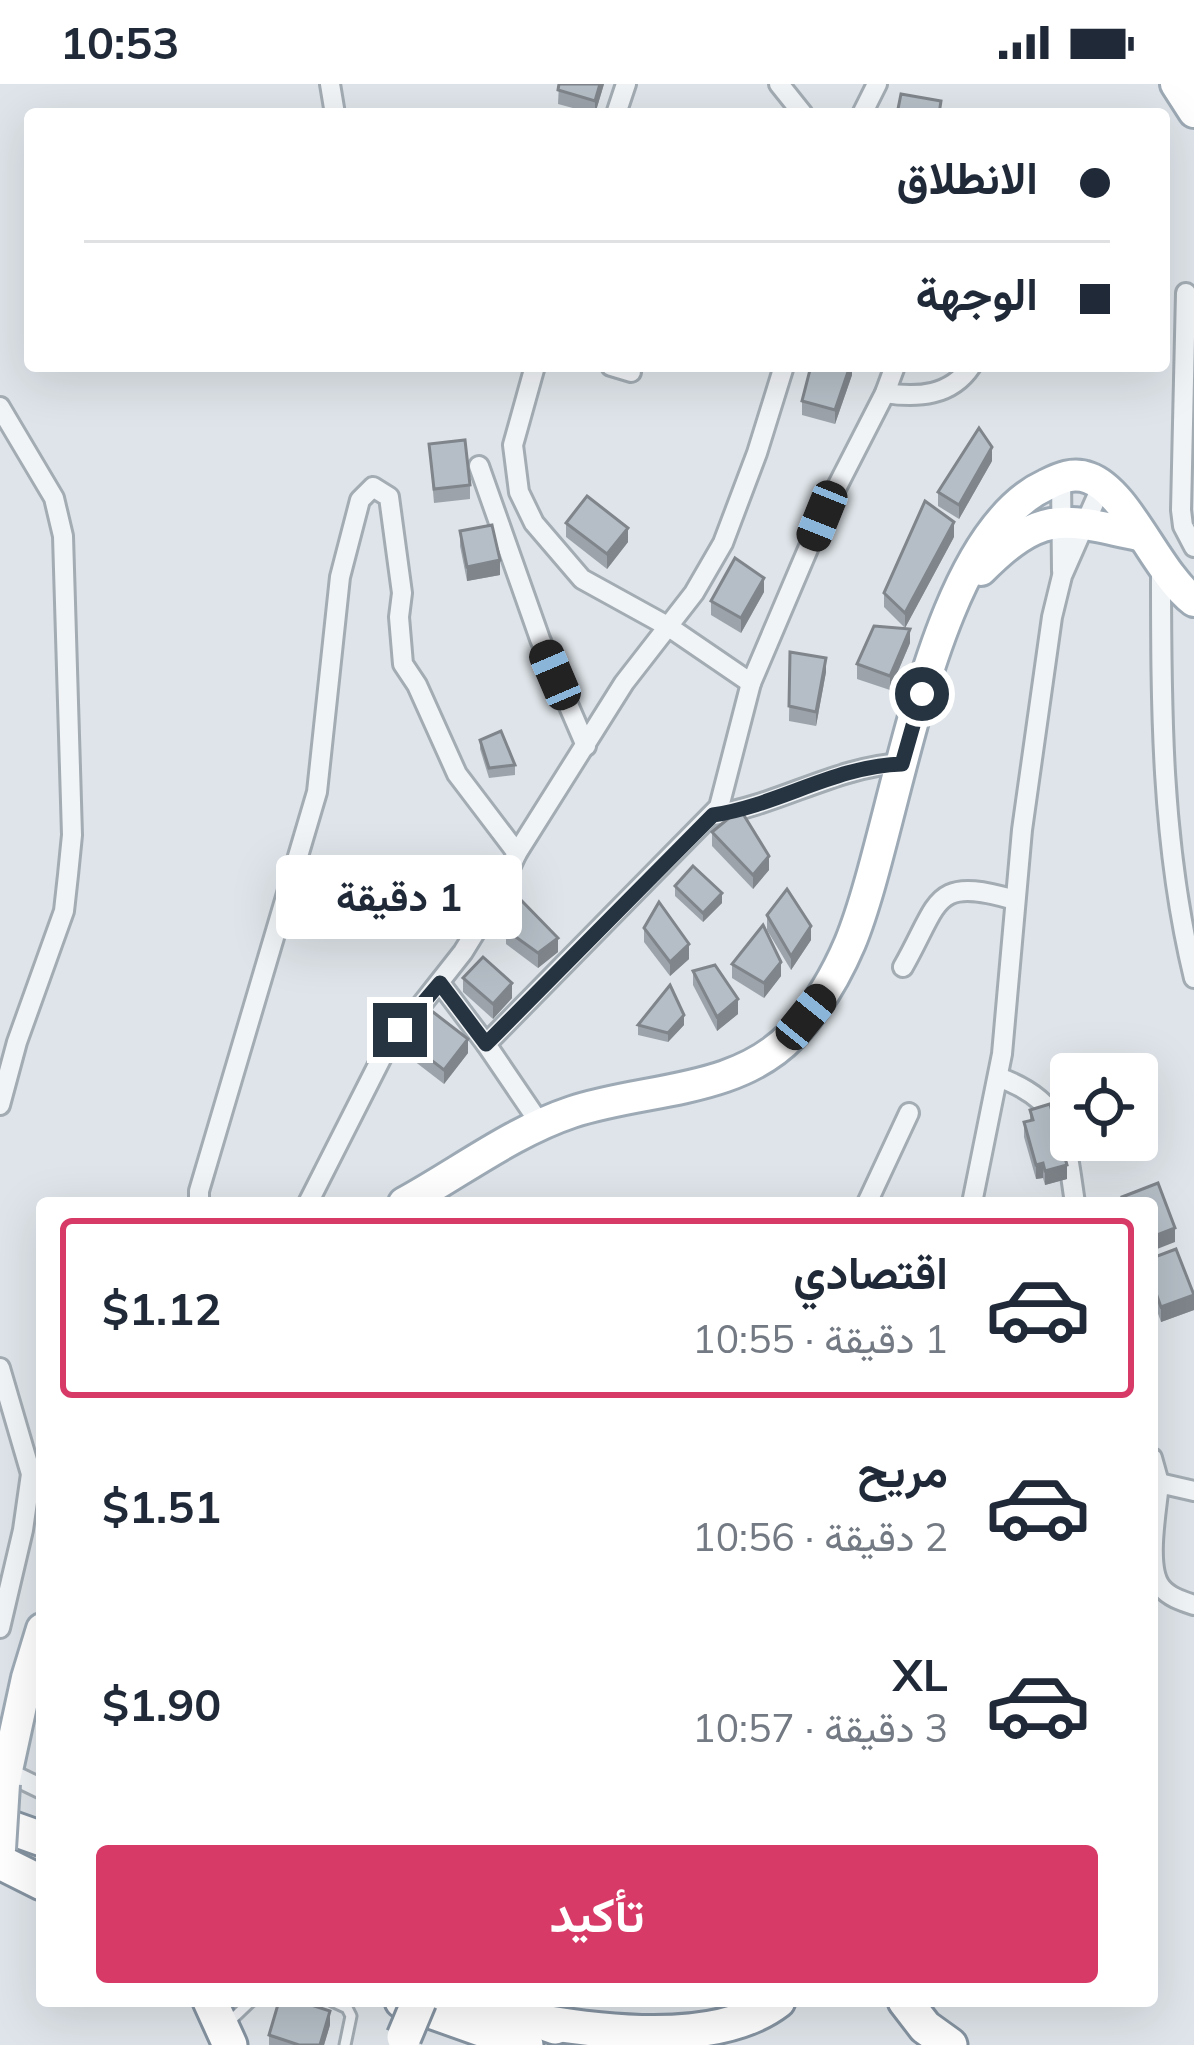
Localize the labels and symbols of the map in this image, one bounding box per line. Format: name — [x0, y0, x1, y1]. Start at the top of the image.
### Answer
car — [792, 476, 852, 556]
car — [524, 635, 586, 715]
route start — [895, 667, 949, 721]
callout: 1 دقيقة — [277, 856, 523, 940]
car — [769, 978, 843, 1056]
route end — [373, 1003, 427, 1057]

